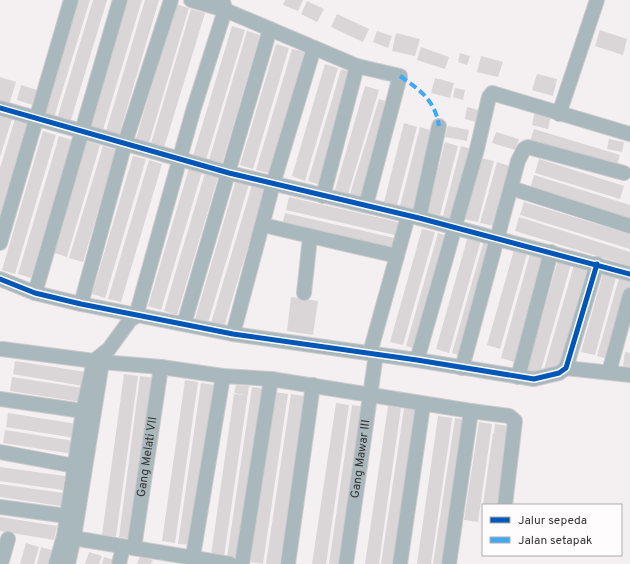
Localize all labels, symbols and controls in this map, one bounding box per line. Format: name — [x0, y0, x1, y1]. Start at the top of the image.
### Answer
street label: Gang Melati VII — [134, 416, 161, 498]
street label: Gang Mawar III — [347, 419, 375, 499]
legend — [482, 504, 622, 556]
text: Jalur sepeda — [518, 513, 587, 529]
text: Jalan setapak — [518, 533, 592, 549]

